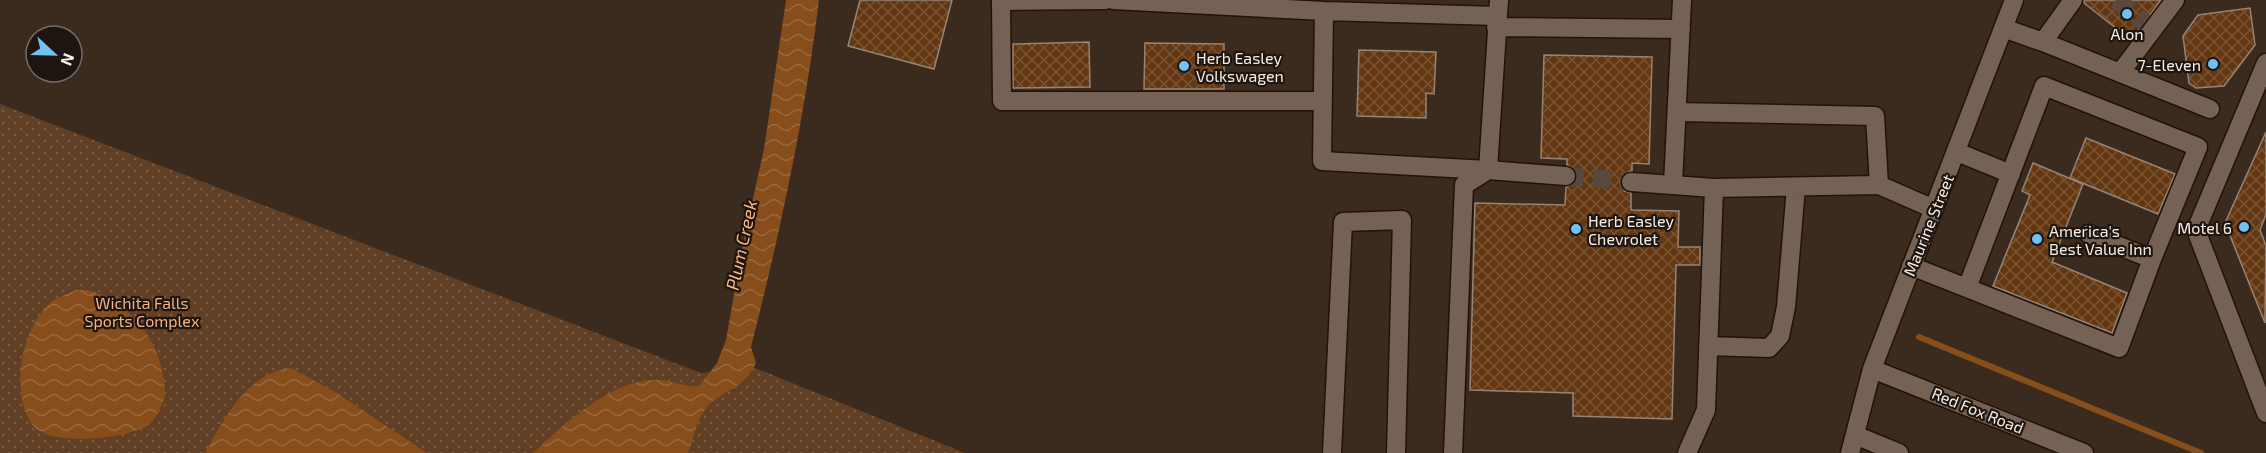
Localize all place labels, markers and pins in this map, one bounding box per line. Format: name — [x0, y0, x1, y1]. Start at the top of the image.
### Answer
marker: Alon — [2120, 7, 2134, 21]
place label: Alon — [2110, 24, 2144, 43]
place label: Herb Easley Volkswagen — [1196, 48, 1284, 85]
place label: 7-Eleven — [2137, 55, 2201, 74]
marker: 7-Eleven — [2206, 57, 2220, 71]
marker: Herb Easley Volkswagen — [1177, 59, 1191, 73]
place label: Herb Easley Chevrolet — [1588, 211, 1675, 248]
place label: Motel 6 — [2177, 218, 2232, 237]
marker: Motel 6 — [2237, 220, 2251, 234]
place label: America's Best Value Inn — [2049, 221, 2152, 258]
marker: Herb Easley Chevrolet — [1569, 222, 1583, 236]
marker: America's Best Value Inn — [2030, 232, 2044, 246]

